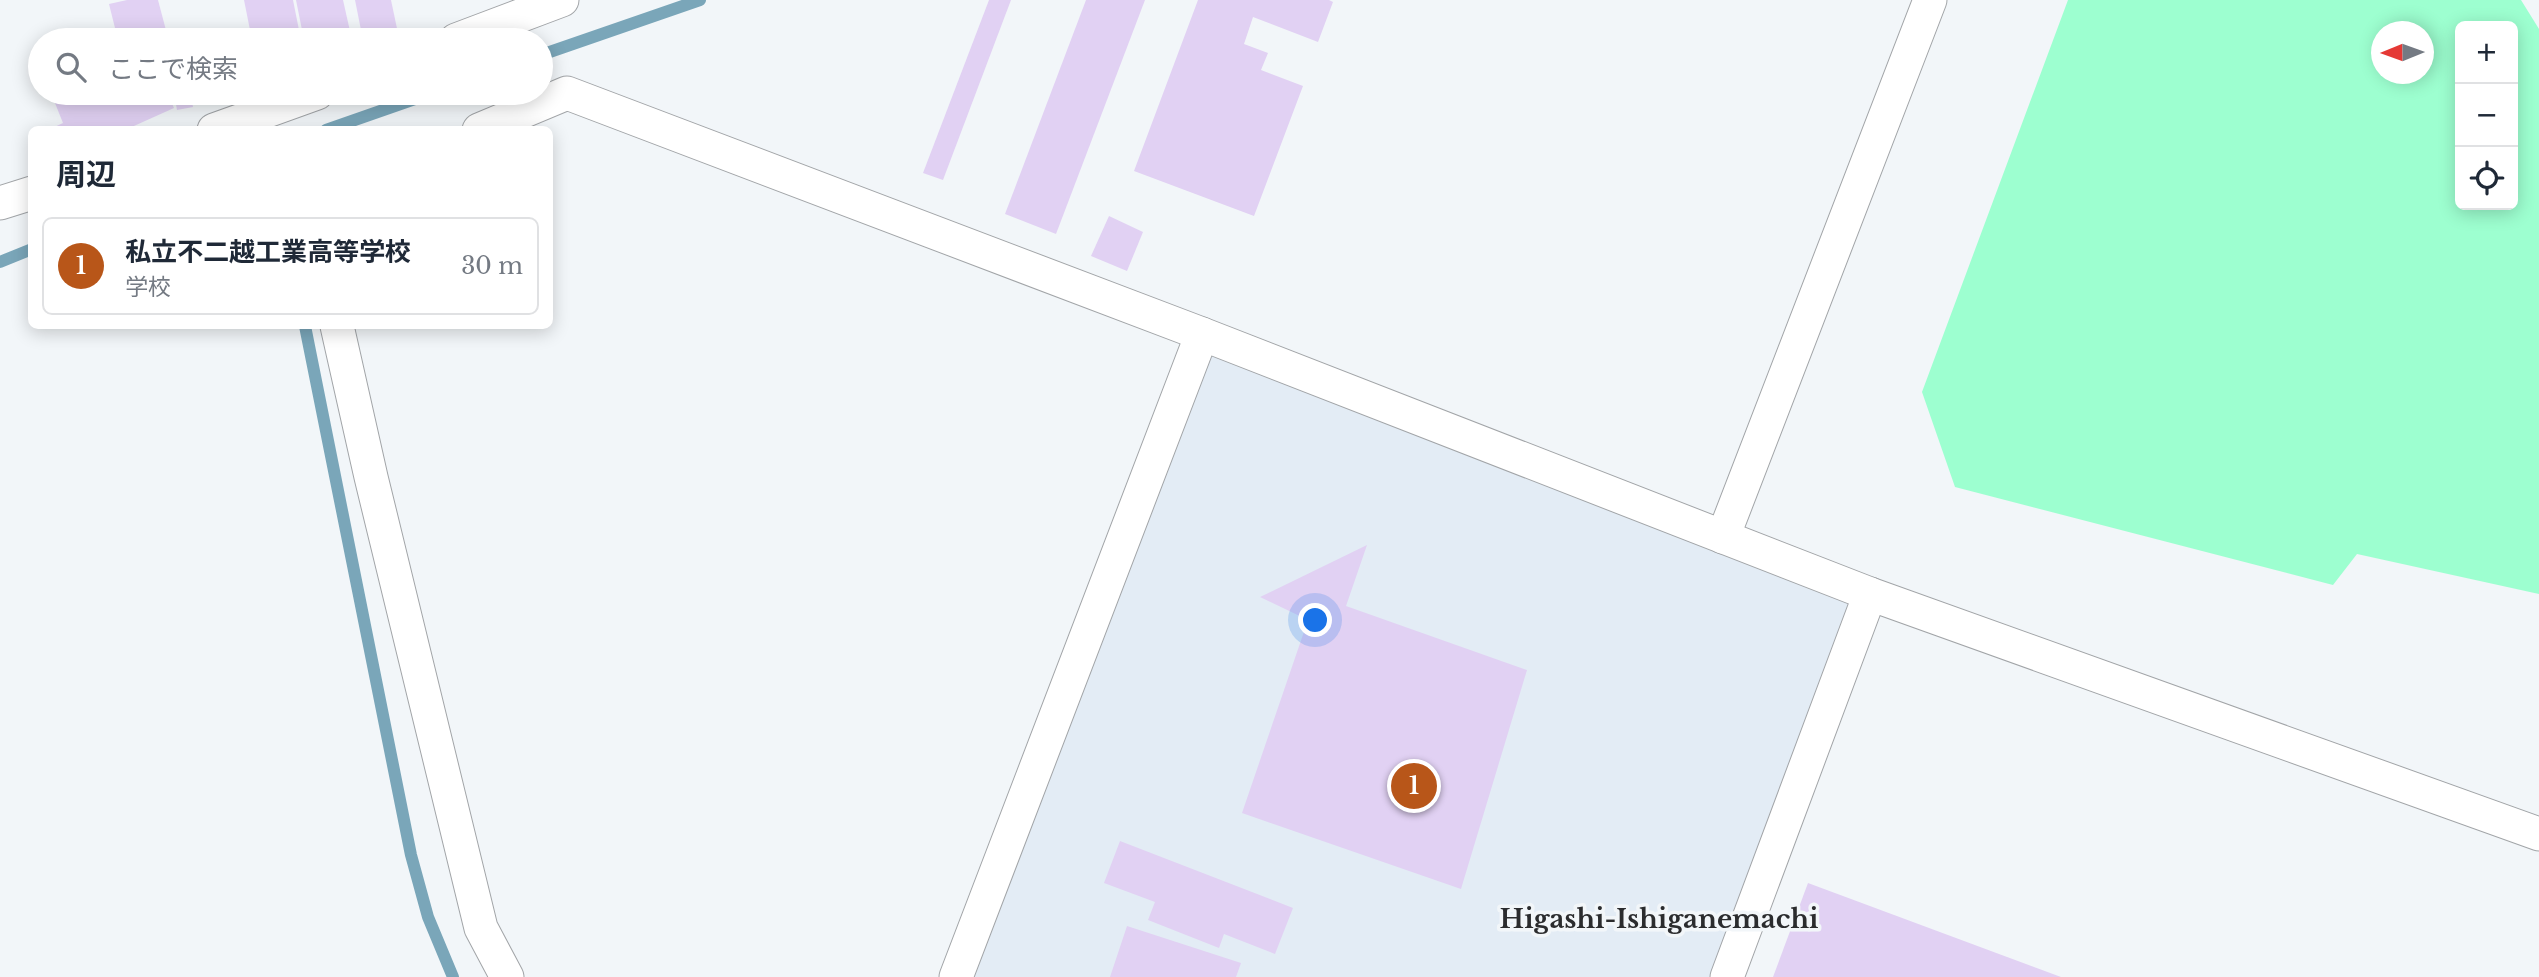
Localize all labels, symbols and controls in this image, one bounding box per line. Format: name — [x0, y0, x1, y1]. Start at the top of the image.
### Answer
north arrow — [2371, 21, 2434, 84]
map controls — [2455, 21, 2518, 210]
button: + — [2455, 21, 2518, 84]
search box — [28, 28, 553, 105]
icon: search — [52, 48, 90, 86]
text: ここで検索 — [108, 53, 238, 85]
button: − — [2455, 84, 2518, 147]
button: locate — [2455, 147, 2518, 210]
text: 周辺 — [56, 156, 116, 193]
text: 私立不二越工業高等学校 — [125, 236, 411, 268]
text: 1 — [76, 252, 86, 280]
text: 30 m — [461, 252, 523, 280]
text: 学校 — [125, 273, 171, 301]
your location — [1298, 603, 1332, 637]
pin: 1 — [1391, 760, 1437, 812]
district label: Higashi-Ishiganemachi — [1500, 903, 1818, 935]

